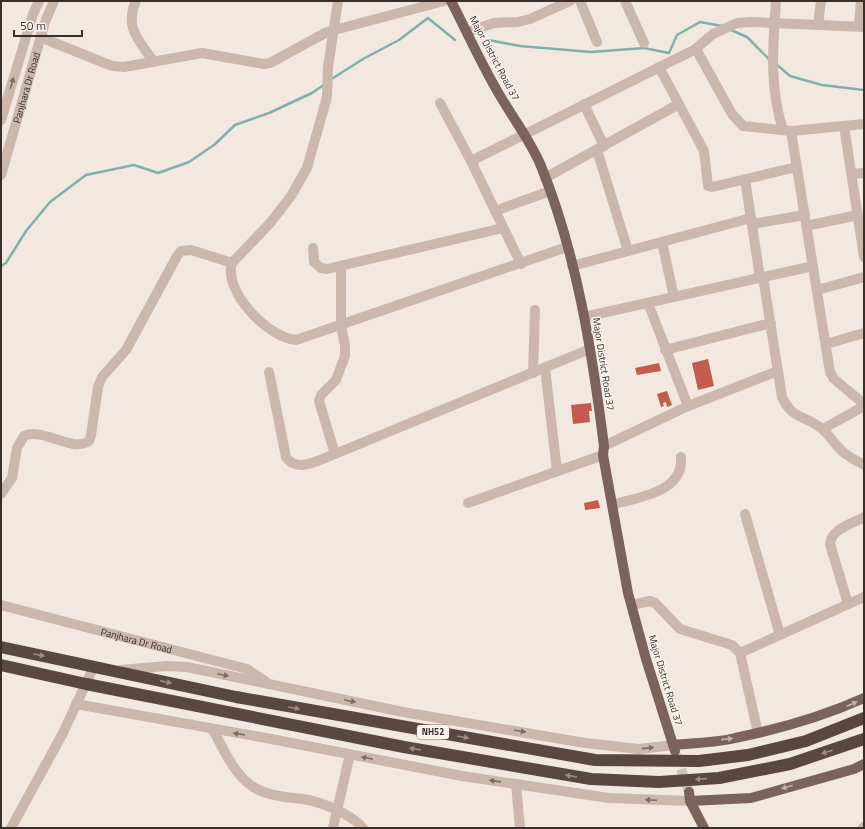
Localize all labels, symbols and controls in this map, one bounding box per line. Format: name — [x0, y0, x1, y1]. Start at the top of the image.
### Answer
scale bar — [14, 12, 82, 38]
street label: Major District Road 37 — [466, 13, 523, 103]
text: 50 m — [20, 16, 46, 35]
street label: Panjhara Dr Road — [9, 50, 44, 125]
one-way arrow — [9, 77, 15, 89]
street label: Major District Road 37 — [589, 316, 618, 412]
street label: Panjhara Dr Road — [99, 624, 174, 657]
street label: Major District Road 37 — [645, 633, 686, 727]
one-way arrow — [33, 652, 45, 658]
one-way arrow — [217, 672, 229, 678]
one-way arrow — [160, 679, 173, 685]
one-way arrow — [344, 698, 357, 704]
one-way arrow — [846, 701, 857, 707]
one-way arrow — [288, 705, 300, 711]
road number: NH52 — [417, 725, 449, 739]
one-way arrow — [514, 729, 526, 735]
one-way arrow — [233, 730, 245, 736]
one-way arrow — [457, 734, 469, 740]
one-way arrow — [721, 736, 733, 743]
one-way arrow — [642, 744, 654, 751]
one-way arrow — [409, 746, 421, 752]
one-way arrow — [821, 749, 833, 755]
one-way arrow — [361, 754, 373, 760]
one-way arrow — [565, 773, 577, 779]
one-way arrow — [695, 775, 707, 782]
one-way arrow — [488, 778, 501, 784]
one-way arrow — [780, 785, 793, 791]
one-way arrow — [644, 797, 657, 803]

